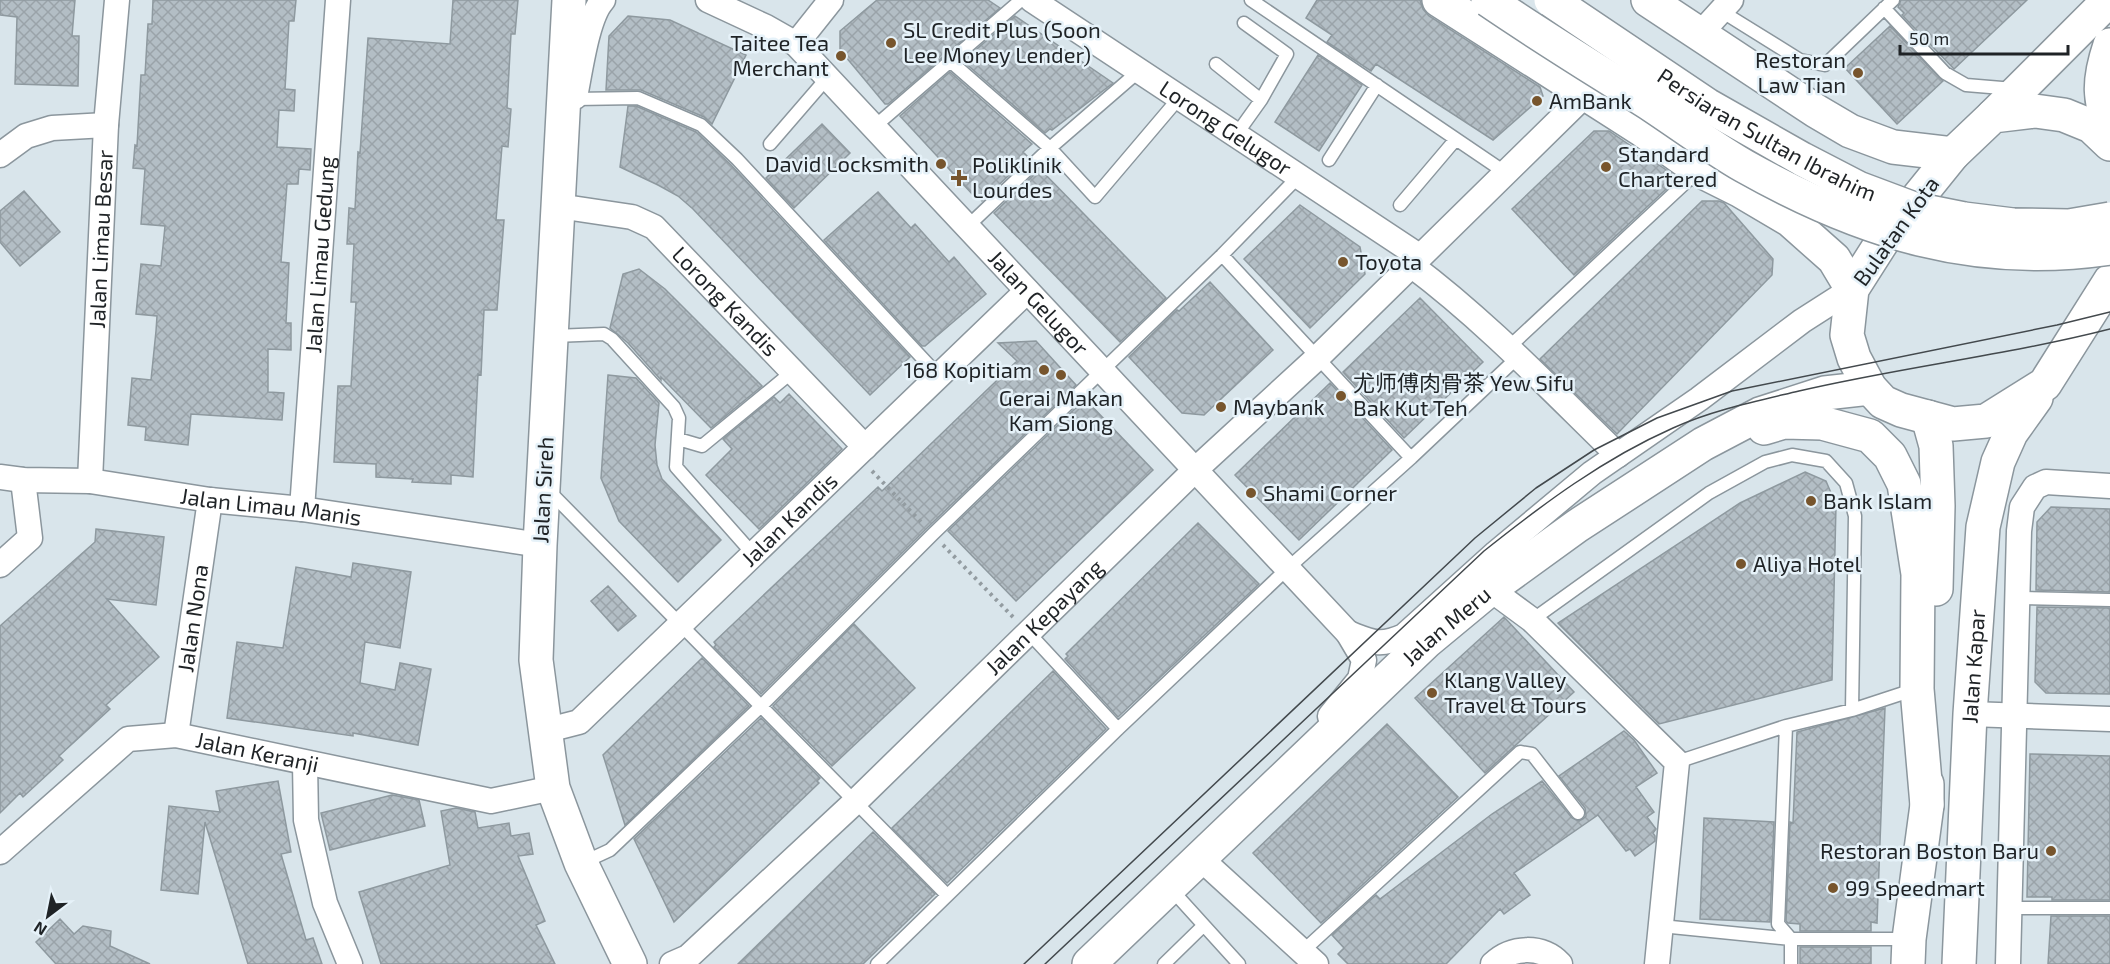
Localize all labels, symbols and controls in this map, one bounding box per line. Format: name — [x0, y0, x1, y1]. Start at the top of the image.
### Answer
place label: SL Credit Plus (Soon Lee Money Lender) — [903, 16, 1101, 67]
scale bar — [1900, 18, 2068, 56]
text: 50 m — [1909, 27, 1949, 49]
place label: Taitee Tea Merchant — [730, 29, 829, 80]
marker: SL Credit Plus (Soon Lee Money Lender) — [884, 36, 898, 50]
place label: Restoran Law Tian — [1755, 46, 1846, 97]
marker: Taitee Tea Merchant — [834, 49, 848, 63]
street label: Persiaran Sultan Ibrahim — [1653, 62, 1880, 206]
marker: Restoran Law Tian — [1851, 66, 1865, 80]
street label: Lorong Gelugor — [1155, 74, 1297, 180]
place label: AmBank — [1549, 87, 1632, 113]
marker: AmBank — [1530, 94, 1544, 108]
place label: Standard Chartered — [1618, 140, 1717, 191]
street label: Jalan Limau Besar — [83, 149, 117, 329]
place label: David Locksmith — [765, 150, 929, 176]
place label: Poliklinik Lourdes — [972, 151, 1062, 202]
street label: Jalan Limau Gedung — [299, 155, 339, 354]
marker: David Locksmith — [934, 157, 948, 171]
marker: Standard Chartered — [1599, 160, 1613, 174]
marker: Poliklinik Lourdes — [950, 169, 968, 187]
street label: Bulatan Kota — [1847, 171, 1944, 290]
street label: Lorong Kandis — [668, 240, 785, 361]
street label: Jalan Gelugor — [984, 244, 1095, 360]
place label: Toyota — [1355, 248, 1422, 274]
marker: Toyota — [1336, 255, 1350, 269]
place label: 168 Kopitiam — [904, 356, 1032, 382]
marker: 168 Kopitiam — [1037, 363, 1051, 377]
marker: Gerai Makan Kam Siong — [1054, 368, 1068, 382]
place label: 尤师傅肉骨茶 Yew Sifu Bak Kut Teh — [1353, 369, 1574, 420]
place label: Gerai Makan Kam Siong — [999, 384, 1123, 435]
marker: 尤师傅肉骨茶 Yew Sifu Bak Kut Teh — [1334, 389, 1348, 403]
place label: Maybank — [1233, 393, 1325, 419]
marker: Maybank — [1214, 400, 1228, 414]
street label: Jalan Sireh — [526, 436, 558, 544]
street label: Jalan Kandis — [735, 467, 842, 571]
place label: Shami Corner — [1263, 479, 1397, 505]
street label: Jalan Limau Manis — [179, 482, 363, 530]
marker: Shami Corner — [1244, 486, 1258, 500]
place label: Bank Islam — [1823, 487, 1932, 513]
marker: Bank Islam — [1804, 494, 1818, 508]
place label: Aliya Hotel — [1753, 550, 1862, 576]
street label: Jalan Kepayang — [980, 553, 1108, 679]
marker: Aliya Hotel — [1734, 557, 1748, 571]
street label: Jalan Nona — [171, 562, 213, 674]
street label: Jalan Meru — [1396, 580, 1495, 670]
street label: Jalan Kapar — [1956, 608, 1989, 724]
place label: Klang Valley Travel & Tours — [1444, 666, 1587, 717]
marker: Klang Valley Travel & Tours — [1425, 686, 1439, 700]
street label: Jalan Keranji — [194, 726, 321, 777]
place label: Restoran Boston Baru — [1820, 837, 2039, 863]
marker: Restoran Boston Baru — [2044, 844, 2058, 858]
place label: 99 Speedmart — [1845, 874, 1985, 900]
marker: 99 Speedmart — [1826, 881, 1840, 895]
north arrow — [18, 886, 78, 946]
text: N — [30, 918, 50, 940]

